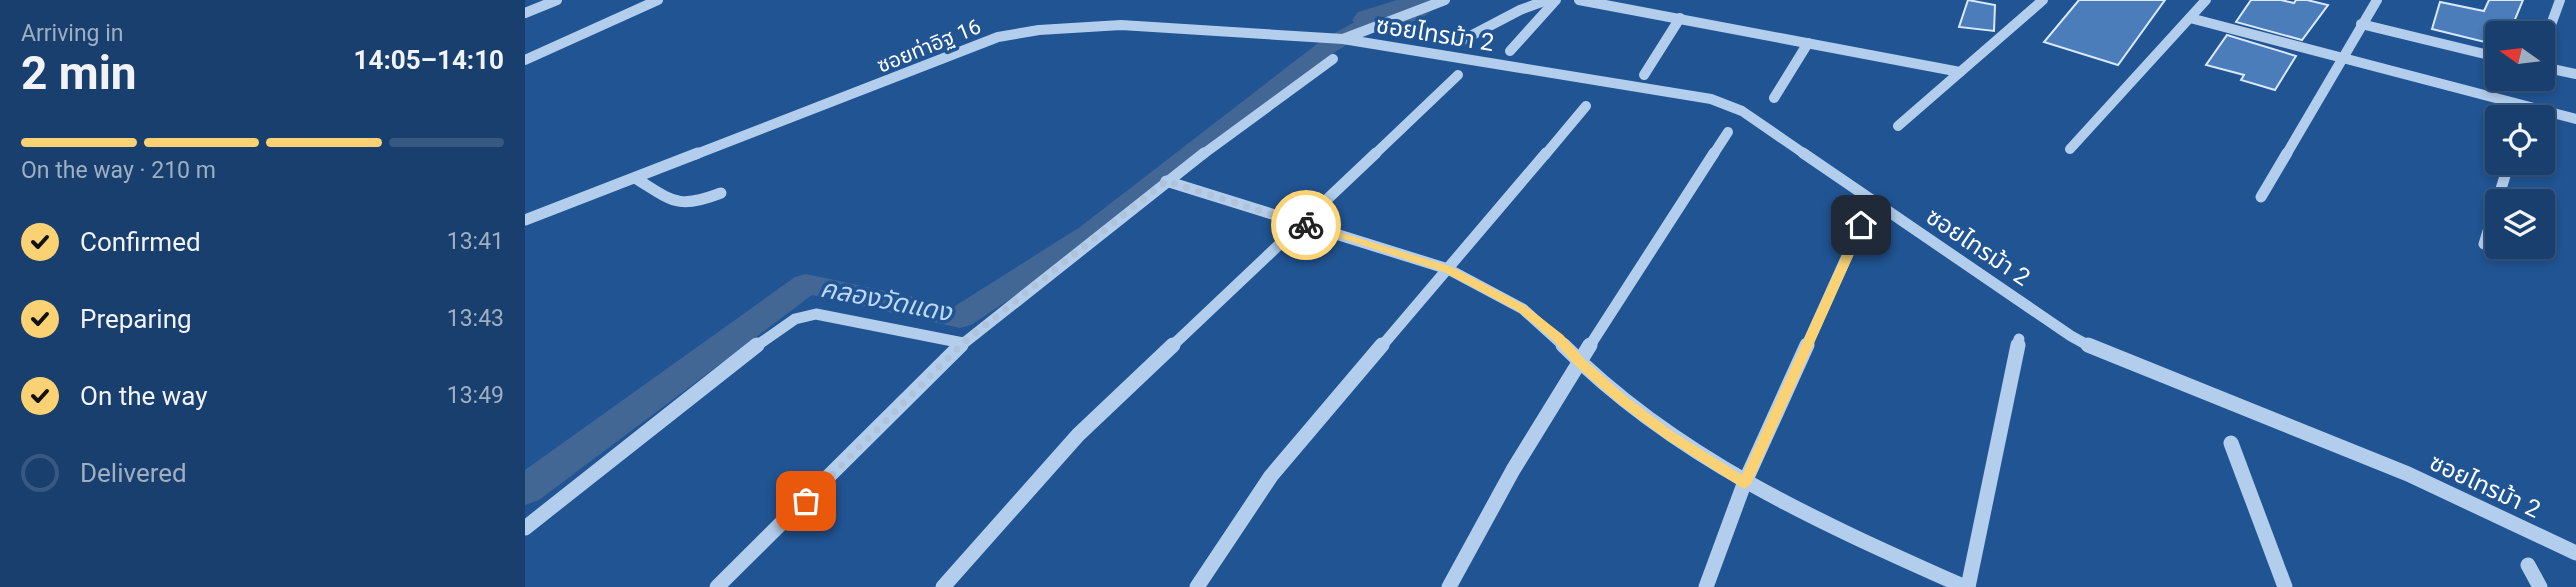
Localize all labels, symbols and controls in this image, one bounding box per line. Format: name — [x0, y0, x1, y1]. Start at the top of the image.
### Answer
street label: ซอยไทรม้า 2 — [1374, 11, 1496, 57]
street label: ซอยท่าอิฐ 16 — [874, 14, 984, 78]
text: Arriving in — [21, 20, 124, 47]
north arrow — [2485, 21, 2555, 91]
map controls — [2485, 21, 2555, 259]
text: 14:05–14:10 — [354, 45, 504, 75]
text: 2 min — [21, 46, 137, 100]
button: locate — [2485, 105, 2555, 175]
text: On the way · 210 m — [21, 157, 216, 184]
button: layers — [2485, 189, 2555, 259]
courier — [1271, 190, 1341, 260]
pin — [1831, 195, 1891, 255]
street label: ซอยไทรม้า 2 — [1921, 202, 2035, 292]
icon: bike — [1287, 206, 1325, 244]
icon: home — [1842, 206, 1880, 244]
icon: check — [21, 223, 59, 261]
text: Confirmed — [80, 227, 201, 257]
text: 13:41 — [447, 228, 504, 255]
water label: คลองวัดแดง — [818, 273, 955, 328]
icon: check — [21, 300, 59, 338]
text: Preparing — [80, 304, 192, 334]
text: 13:43 — [447, 305, 504, 332]
icon: check — [21, 377, 59, 415]
text: On the way — [80, 381, 208, 411]
text: 13:49 — [447, 382, 504, 409]
street label: ซอยไทรม้า 2 — [2425, 448, 2545, 524]
text: Delivered — [80, 458, 187, 488]
pin — [776, 471, 836, 531]
icon: bag — [787, 482, 825, 520]

